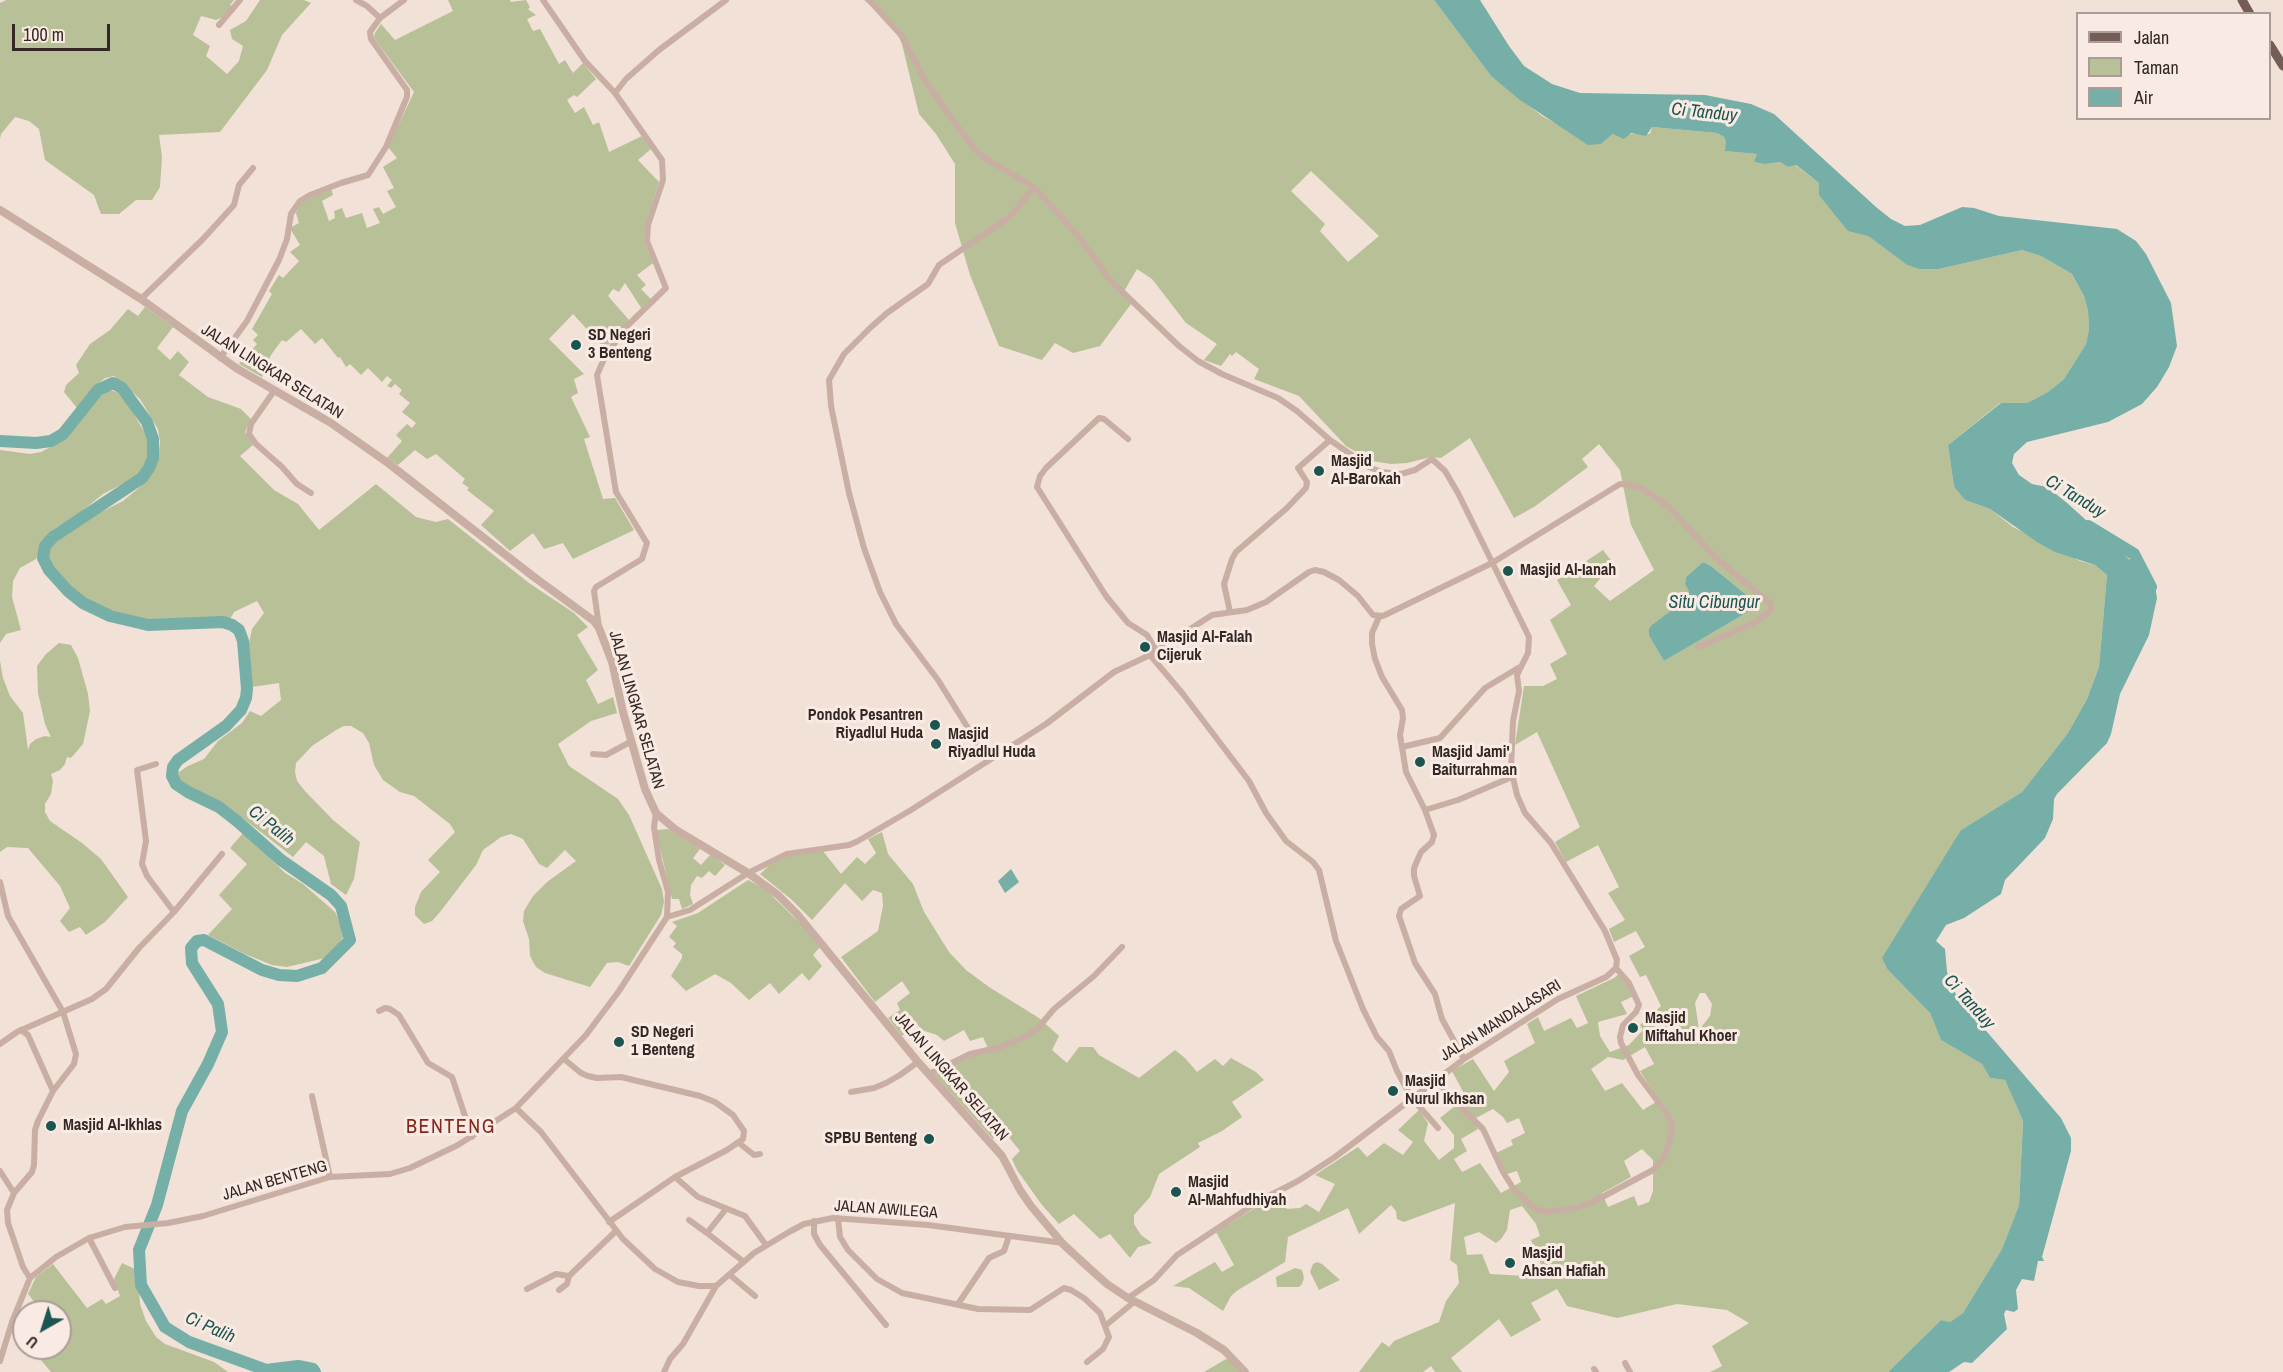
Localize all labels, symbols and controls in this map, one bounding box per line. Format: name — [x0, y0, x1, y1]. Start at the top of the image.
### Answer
scale bar — [15, 12, 112, 50]
legend — [2076, 12, 2271, 120]
text: 100 m — [23, 22, 64, 47]
text: Jalan — [2134, 25, 2169, 50]
text: Taman — [2134, 55, 2179, 80]
text: Air — [2134, 85, 2153, 110]
water label: Ci Tanduy — [1670, 99, 1738, 127]
street label: JALAN LINGKAR SELATAN — [198, 321, 346, 423]
place label: SD Negeri 3 Benteng — [588, 326, 651, 364]
marker: SD Negeri 3 Benteng — [569, 338, 583, 352]
place label: Masjid Al-Barokah — [1331, 452, 1401, 490]
marker: Masjid Al-Barokah — [1312, 464, 1326, 478]
water label: Ci Tanduy — [2041, 471, 2109, 523]
place label: Masjid Al-Ianah — [1520, 561, 1616, 581]
marker: Masjid Al-Ianah — [1501, 564, 1515, 578]
water label: Situ Cibungur — [1668, 592, 1760, 614]
place label: Masjid Al-Falah Cijeruk — [1157, 628, 1253, 666]
street label: JALAN LINGKAR SELATAN — [604, 629, 668, 791]
marker: Masjid Al-Falah Cijeruk — [1138, 640, 1152, 654]
place label: Pondok Pesantren Riyadlul Huda — [808, 706, 923, 744]
marker: Pondok Pesantren Riyadlul Huda — [928, 718, 942, 732]
place label: Masjid Riyadlul Huda — [948, 725, 1035, 763]
marker: Masjid Riyadlul Huda — [929, 737, 943, 751]
place label: Masjid Jami' Baiturrahman — [1432, 743, 1517, 781]
marker: Masjid Jami' Baiturrahman — [1413, 755, 1427, 769]
water label: Ci Palih — [244, 801, 298, 851]
water label: Ci Tanduy — [1939, 970, 1999, 1034]
street label: JALAN MANDALASARI — [1437, 976, 1565, 1066]
street label: JALAN LINGKAR SELATAN — [890, 1009, 1012, 1145]
place label: Masjid Miftahul Khoer — [1645, 1009, 1737, 1047]
marker: Masjid Miftahul Khoer — [1626, 1021, 1640, 1035]
place label: SD Negeri 1 Benteng — [631, 1023, 694, 1061]
marker: SD Negeri 1 Benteng — [612, 1035, 626, 1049]
place label: Masjid Nurul Ikhsan — [1405, 1072, 1484, 1110]
marker: Masjid Nurul Ikhsan — [1386, 1084, 1400, 1098]
place label: Masjid Al-Ikhlas — [63, 1116, 162, 1136]
district label: BENTENG — [406, 1116, 496, 1140]
marker: Masjid Al-Ikhlas — [44, 1119, 58, 1133]
place label: SPBU Benteng — [824, 1129, 917, 1149]
marker: SPBU Benteng — [922, 1132, 936, 1146]
street label: JALAN BENTENG — [220, 1157, 330, 1205]
place label: Masjid Al-Mahfudhiyah — [1188, 1173, 1286, 1211]
marker: Masjid Al-Mahfudhiyah — [1169, 1185, 1183, 1199]
street label: JALAN AWILEGA — [834, 1197, 938, 1223]
place label: Masjid Ahsan Hafiah — [1522, 1244, 1606, 1282]
marker: Masjid Ahsan Hafiah — [1503, 1256, 1517, 1270]
north arrow — [12, 1300, 72, 1360]
water label: Ci Palih — [182, 1307, 238, 1349]
text: U — [21, 1331, 43, 1354]

